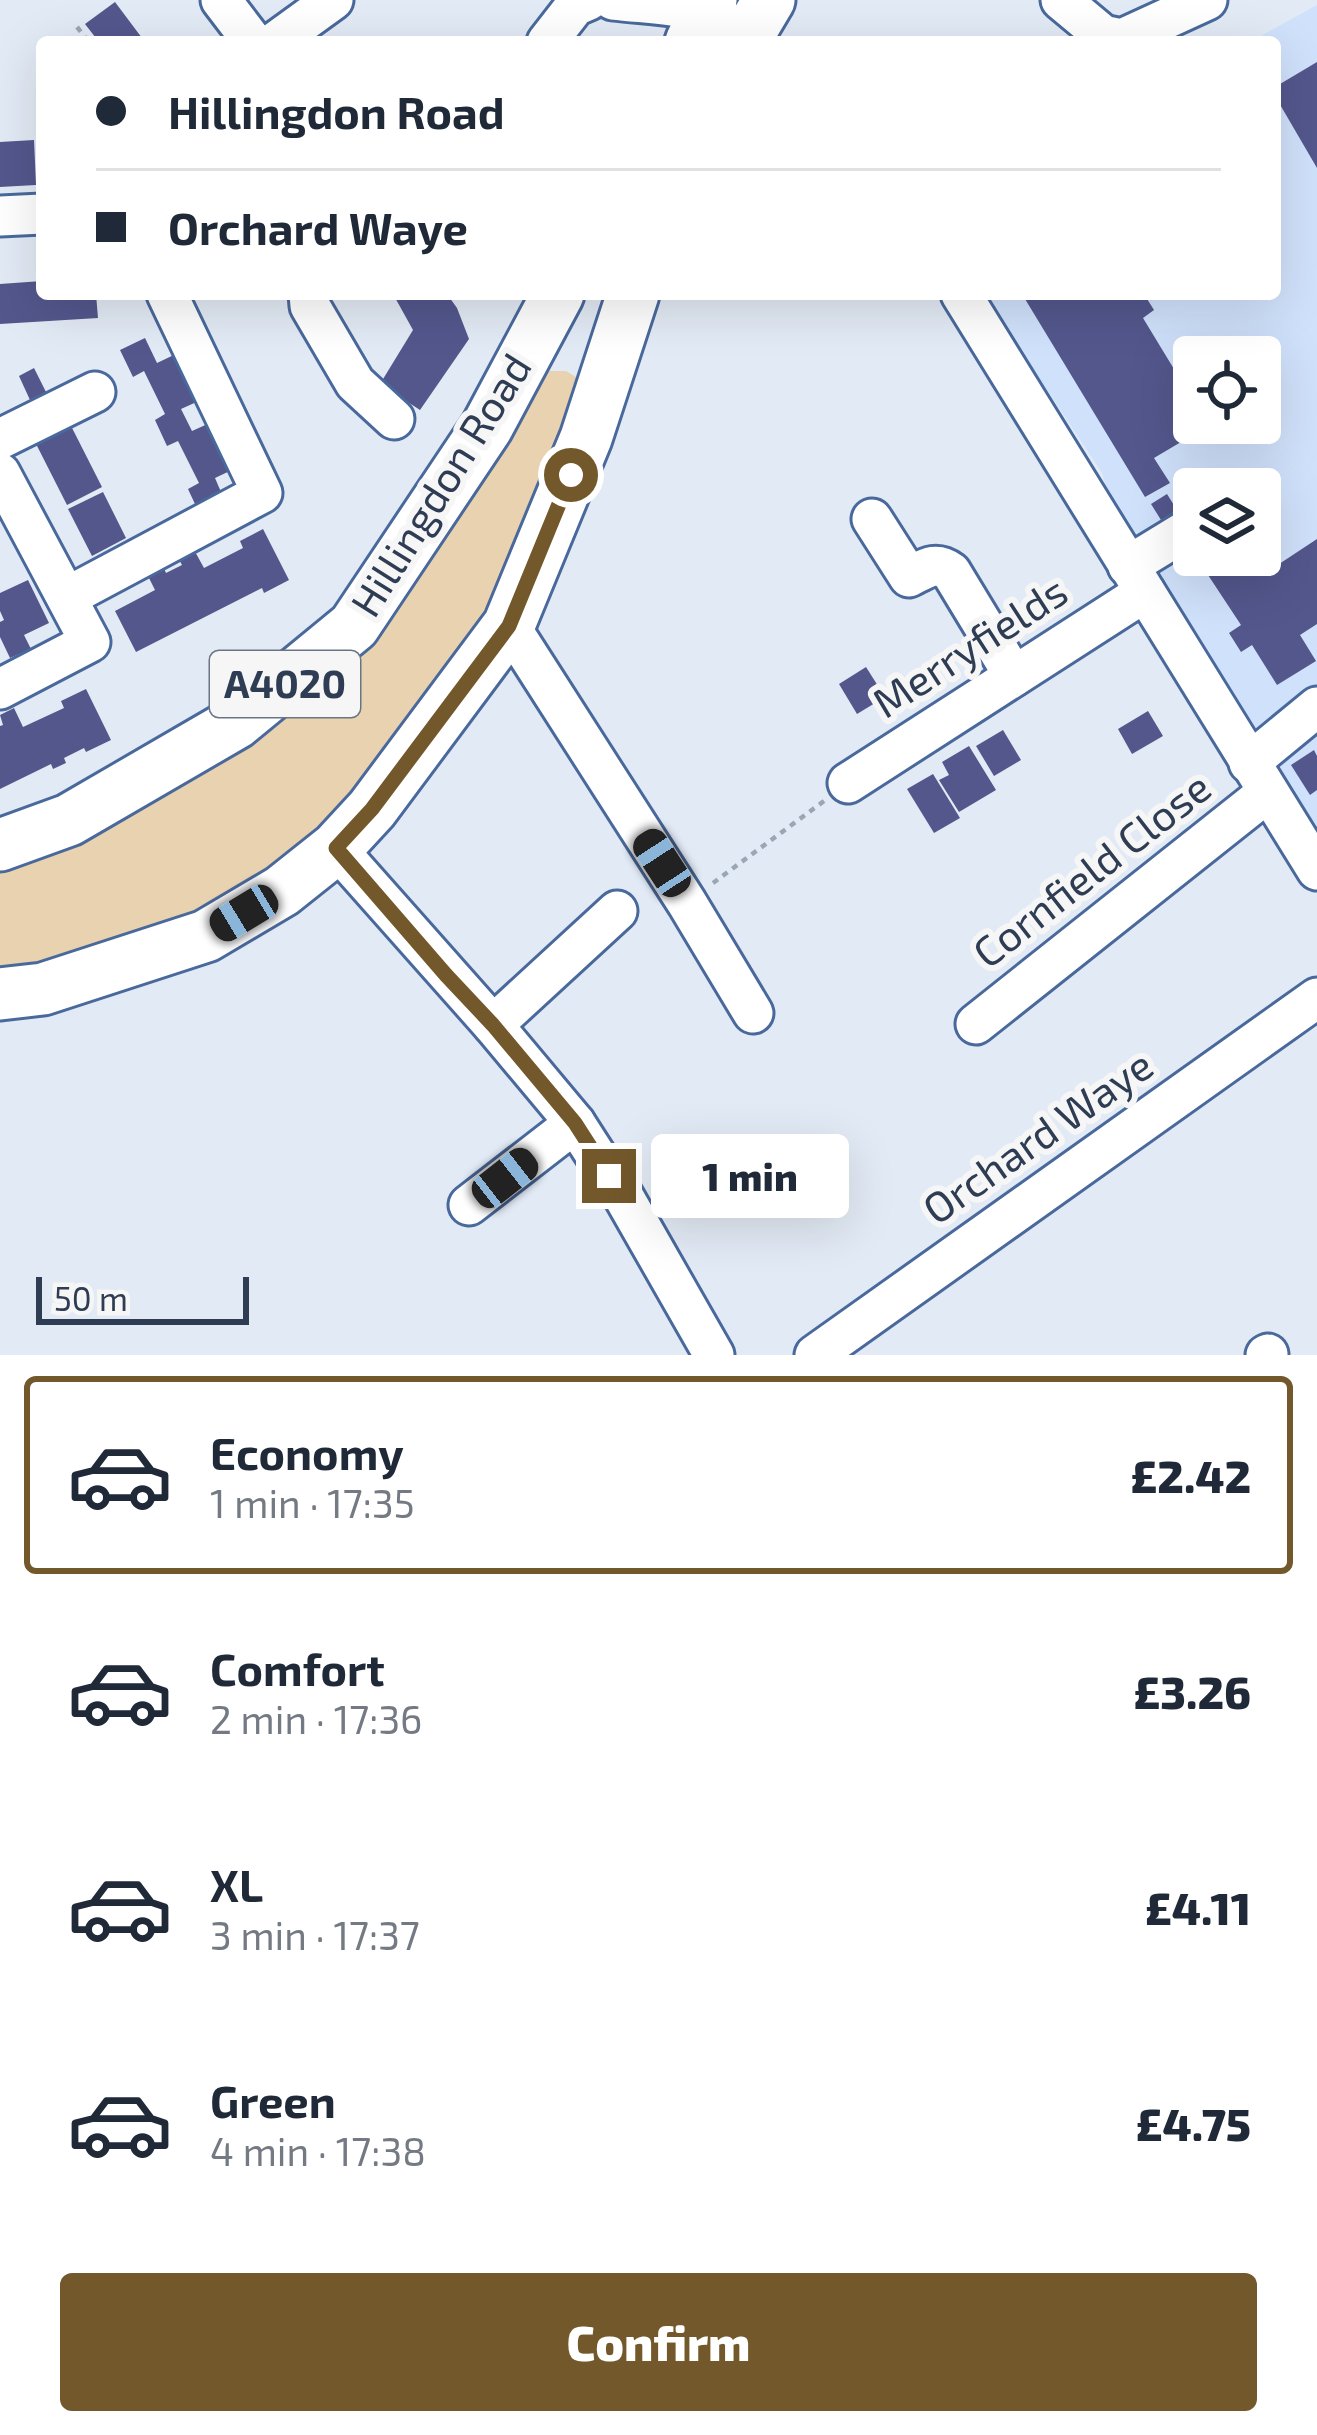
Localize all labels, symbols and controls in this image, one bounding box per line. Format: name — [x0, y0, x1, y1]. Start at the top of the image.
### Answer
text: Hillingdon Road — [168, 84, 505, 138]
text: Orchard Waye — [168, 200, 468, 254]
map controls — [1173, 336, 1281, 576]
button: locate — [1173, 336, 1281, 444]
street label: Hillingdon Road — [339, 344, 540, 624]
route start — [544, 448, 598, 502]
button: layers — [1173, 468, 1281, 576]
street label: Merryfields — [863, 564, 1075, 727]
road number: A4020 — [210, 651, 360, 717]
street label: Cornfield Close — [962, 760, 1219, 977]
car — [627, 823, 697, 903]
car — [204, 879, 284, 947]
street label: Orchard Waye — [913, 1038, 1161, 1233]
callout: 1 min — [651, 1134, 849, 1218]
car — [466, 1142, 544, 1214]
route end — [582, 1149, 636, 1203]
text: 1 min — [702, 1152, 798, 1199]
scale bar — [36, 1271, 249, 1324]
text: 50 m — [54, 1278, 128, 1318]
icon: car — [66, 1421, 174, 1529]
text: Economy — [210, 1425, 404, 1479]
text: £2.42 — [1131, 1448, 1251, 1502]
text: 1 min · 17:35 — [210, 1479, 415, 1526]
icon: car — [66, 1637, 174, 1745]
text: Comfort — [210, 1641, 385, 1695]
text: £3.26 — [1134, 1664, 1251, 1718]
text: 2 min · 17:36 — [210, 1695, 422, 1742]
icon: car — [66, 1853, 174, 1961]
text: XL — [210, 1857, 263, 1911]
text: £4.11 — [1145, 1880, 1251, 1934]
text: 3 min · 17:37 — [210, 1911, 420, 1958]
icon: car — [66, 2069, 174, 2177]
text: Green — [210, 2073, 336, 2127]
text: £4.75 — [1136, 2096, 1251, 2150]
text: 4 min · 17:38 — [210, 2127, 426, 2174]
button: Confirm — [60, 2273, 1257, 2411]

